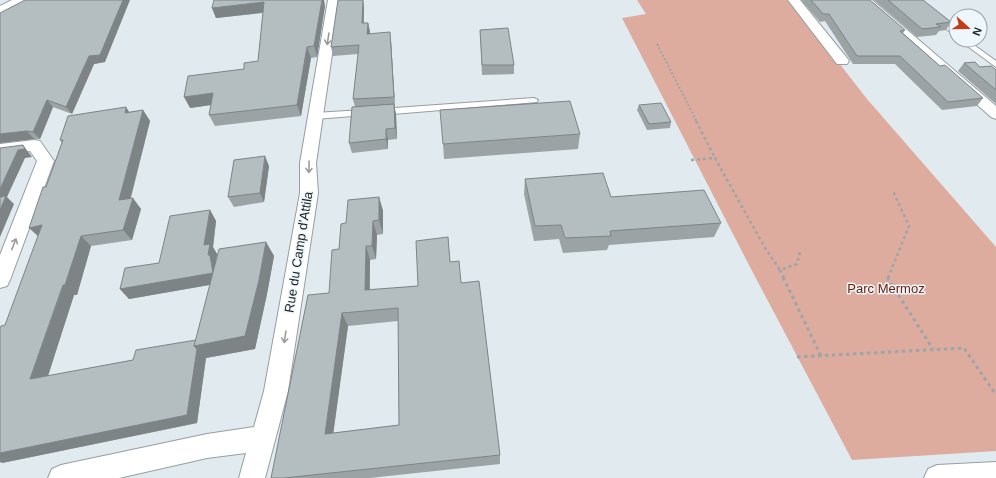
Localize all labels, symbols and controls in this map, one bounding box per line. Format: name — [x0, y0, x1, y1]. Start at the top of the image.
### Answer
north arrow — [948, 8, 988, 48]
text: N — [970, 26, 984, 37]
one-way arrow — [324, 32, 332, 45]
one-way arrow — [305, 160, 312, 173]
street label: Rue du Camp d'Attila — [282, 190, 316, 314]
one-way arrow — [11, 239, 19, 251]
park label: Parc Mermoz — [847, 281, 925, 296]
one-way arrow — [281, 330, 289, 343]

